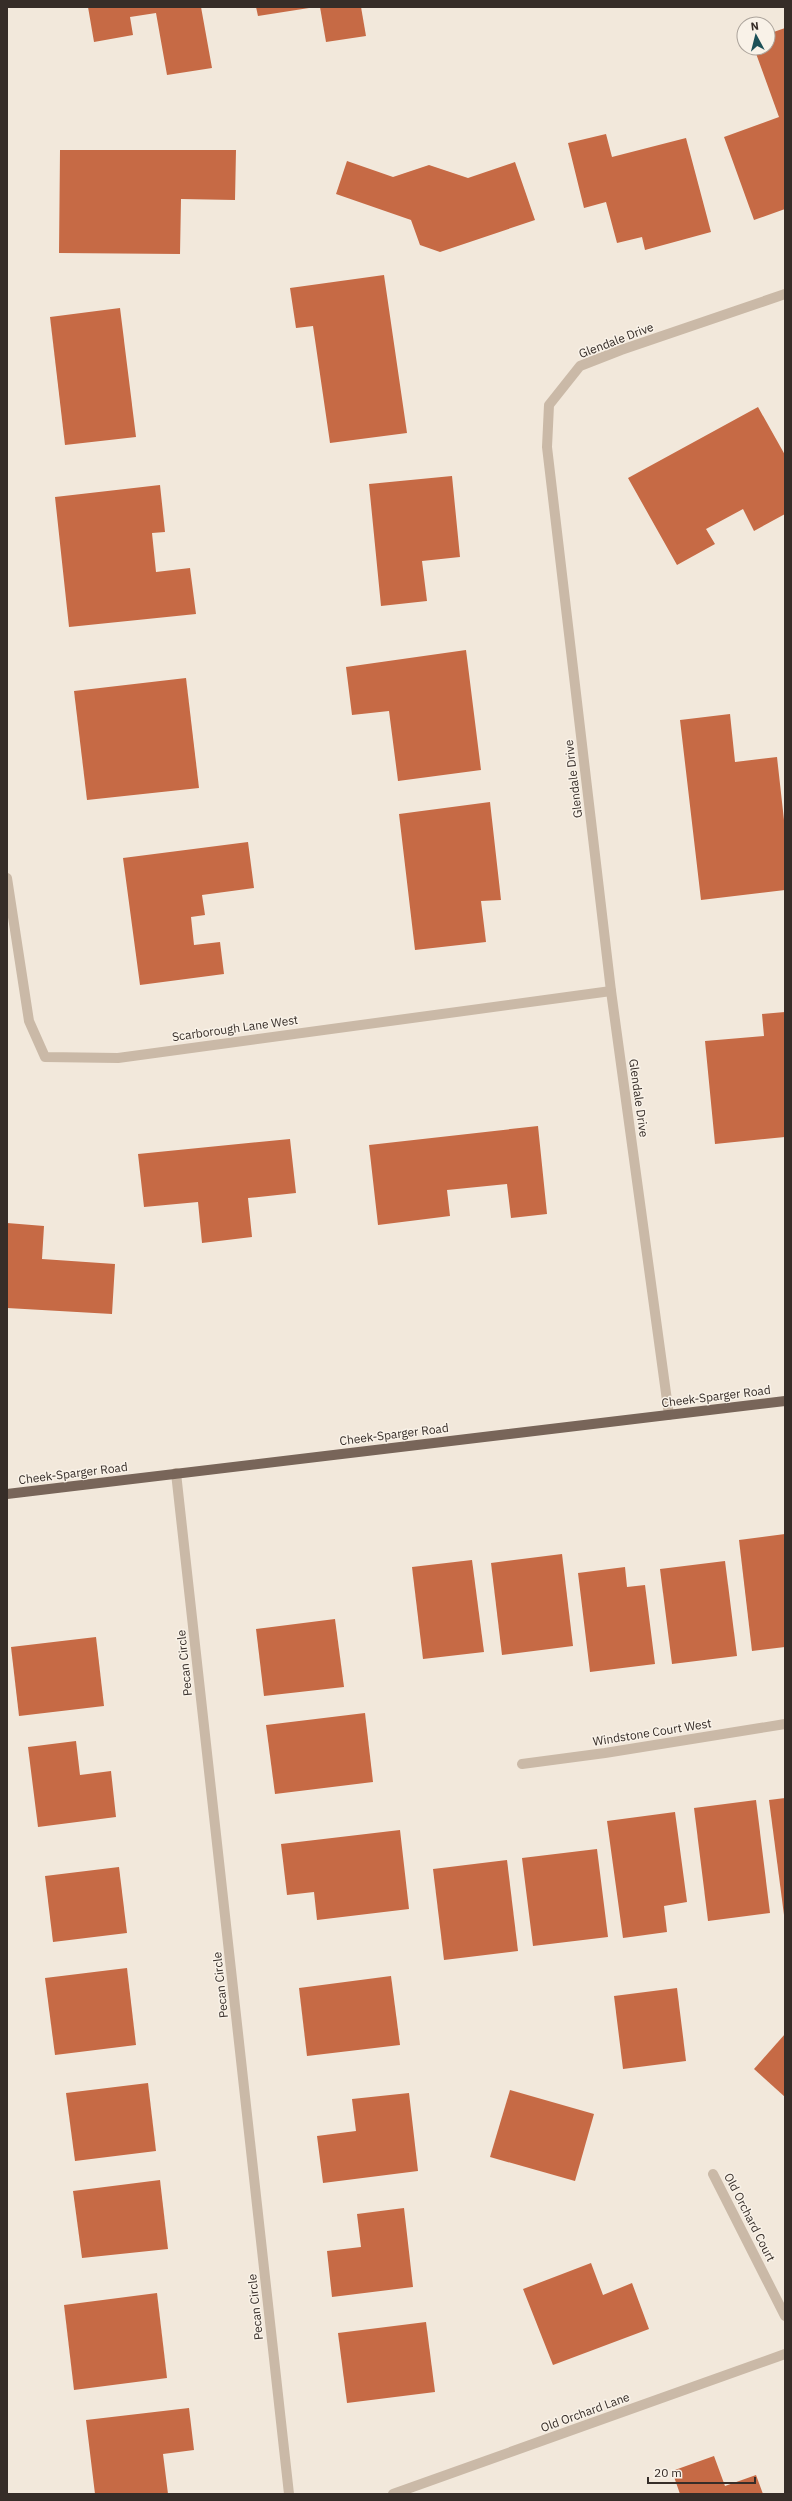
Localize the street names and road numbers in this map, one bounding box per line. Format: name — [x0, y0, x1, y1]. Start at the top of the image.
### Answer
street label: Glendale Drive — [576, 319, 656, 361]
street label: Glendale Drive — [561, 739, 585, 819]
street label: Scarborough Lane West — [171, 1012, 299, 1044]
street label: Glendale Drive — [626, 1058, 652, 1139]
street label: Cheek-Sparger Road — [661, 1382, 771, 1410]
street label: Cheek-Sparger Road — [339, 1420, 449, 1448]
street label: Cheek-Sparger Road — [18, 1459, 128, 1487]
street label: Pecan Circle — [173, 1629, 195, 1697]
street label: Windstone Court West — [592, 1715, 712, 1749]
street label: Pecan Circle — [209, 1951, 231, 2019]
street label: Old Orchard Court — [721, 2170, 779, 2264]
street label: Pecan Circle — [244, 2273, 266, 2341]
street label: Old Orchard Lane — [538, 2389, 632, 2435]

